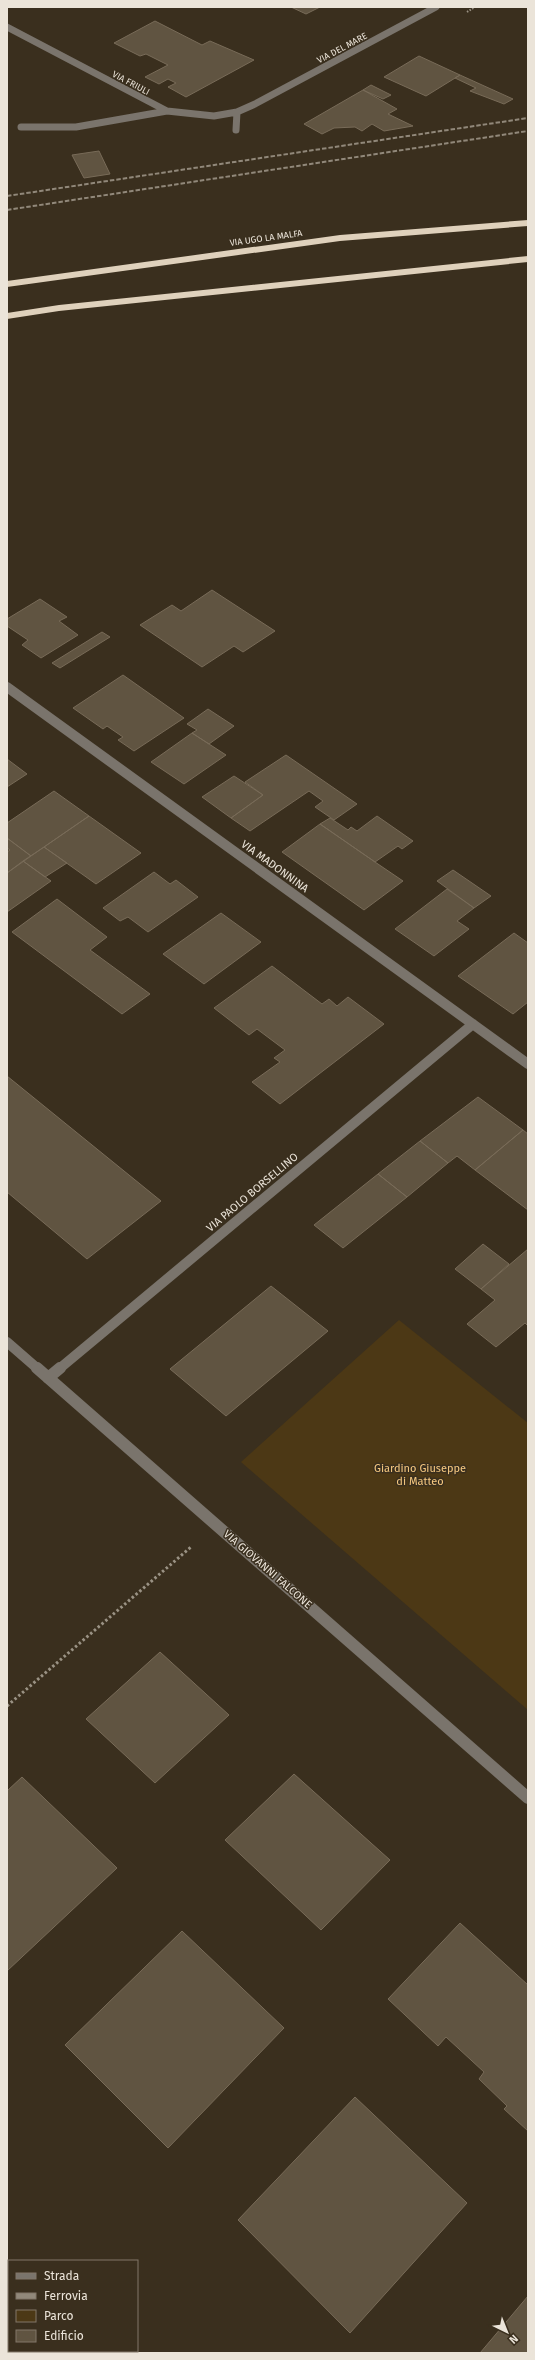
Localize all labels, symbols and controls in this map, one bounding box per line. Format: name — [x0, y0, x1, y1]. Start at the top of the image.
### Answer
street label: VIA DEL MARE — [315, 31, 369, 65]
street label: VIA FRIULI — [111, 69, 151, 97]
street label: VIA UGO LA MALFA — [229, 228, 304, 248]
street label: VIA MADONNINA — [238, 838, 312, 896]
street label: VIA PAOLO BORSELLINO — [204, 1150, 301, 1235]
park label: Giardino Giuseppe di Matteo — [374, 1462, 466, 1488]
street label: VIA GIOVANNI FALCONE — [221, 1527, 315, 1611]
legend — [8, 2260, 138, 2352]
text: Strada — [44, 2269, 79, 2283]
text: Ferrovia — [44, 2289, 88, 2303]
text: Parco — [44, 2309, 74, 2323]
north arrow — [487, 2312, 527, 2352]
text: Edificio — [44, 2329, 84, 2343]
text: N — [506, 2332, 521, 2346]

